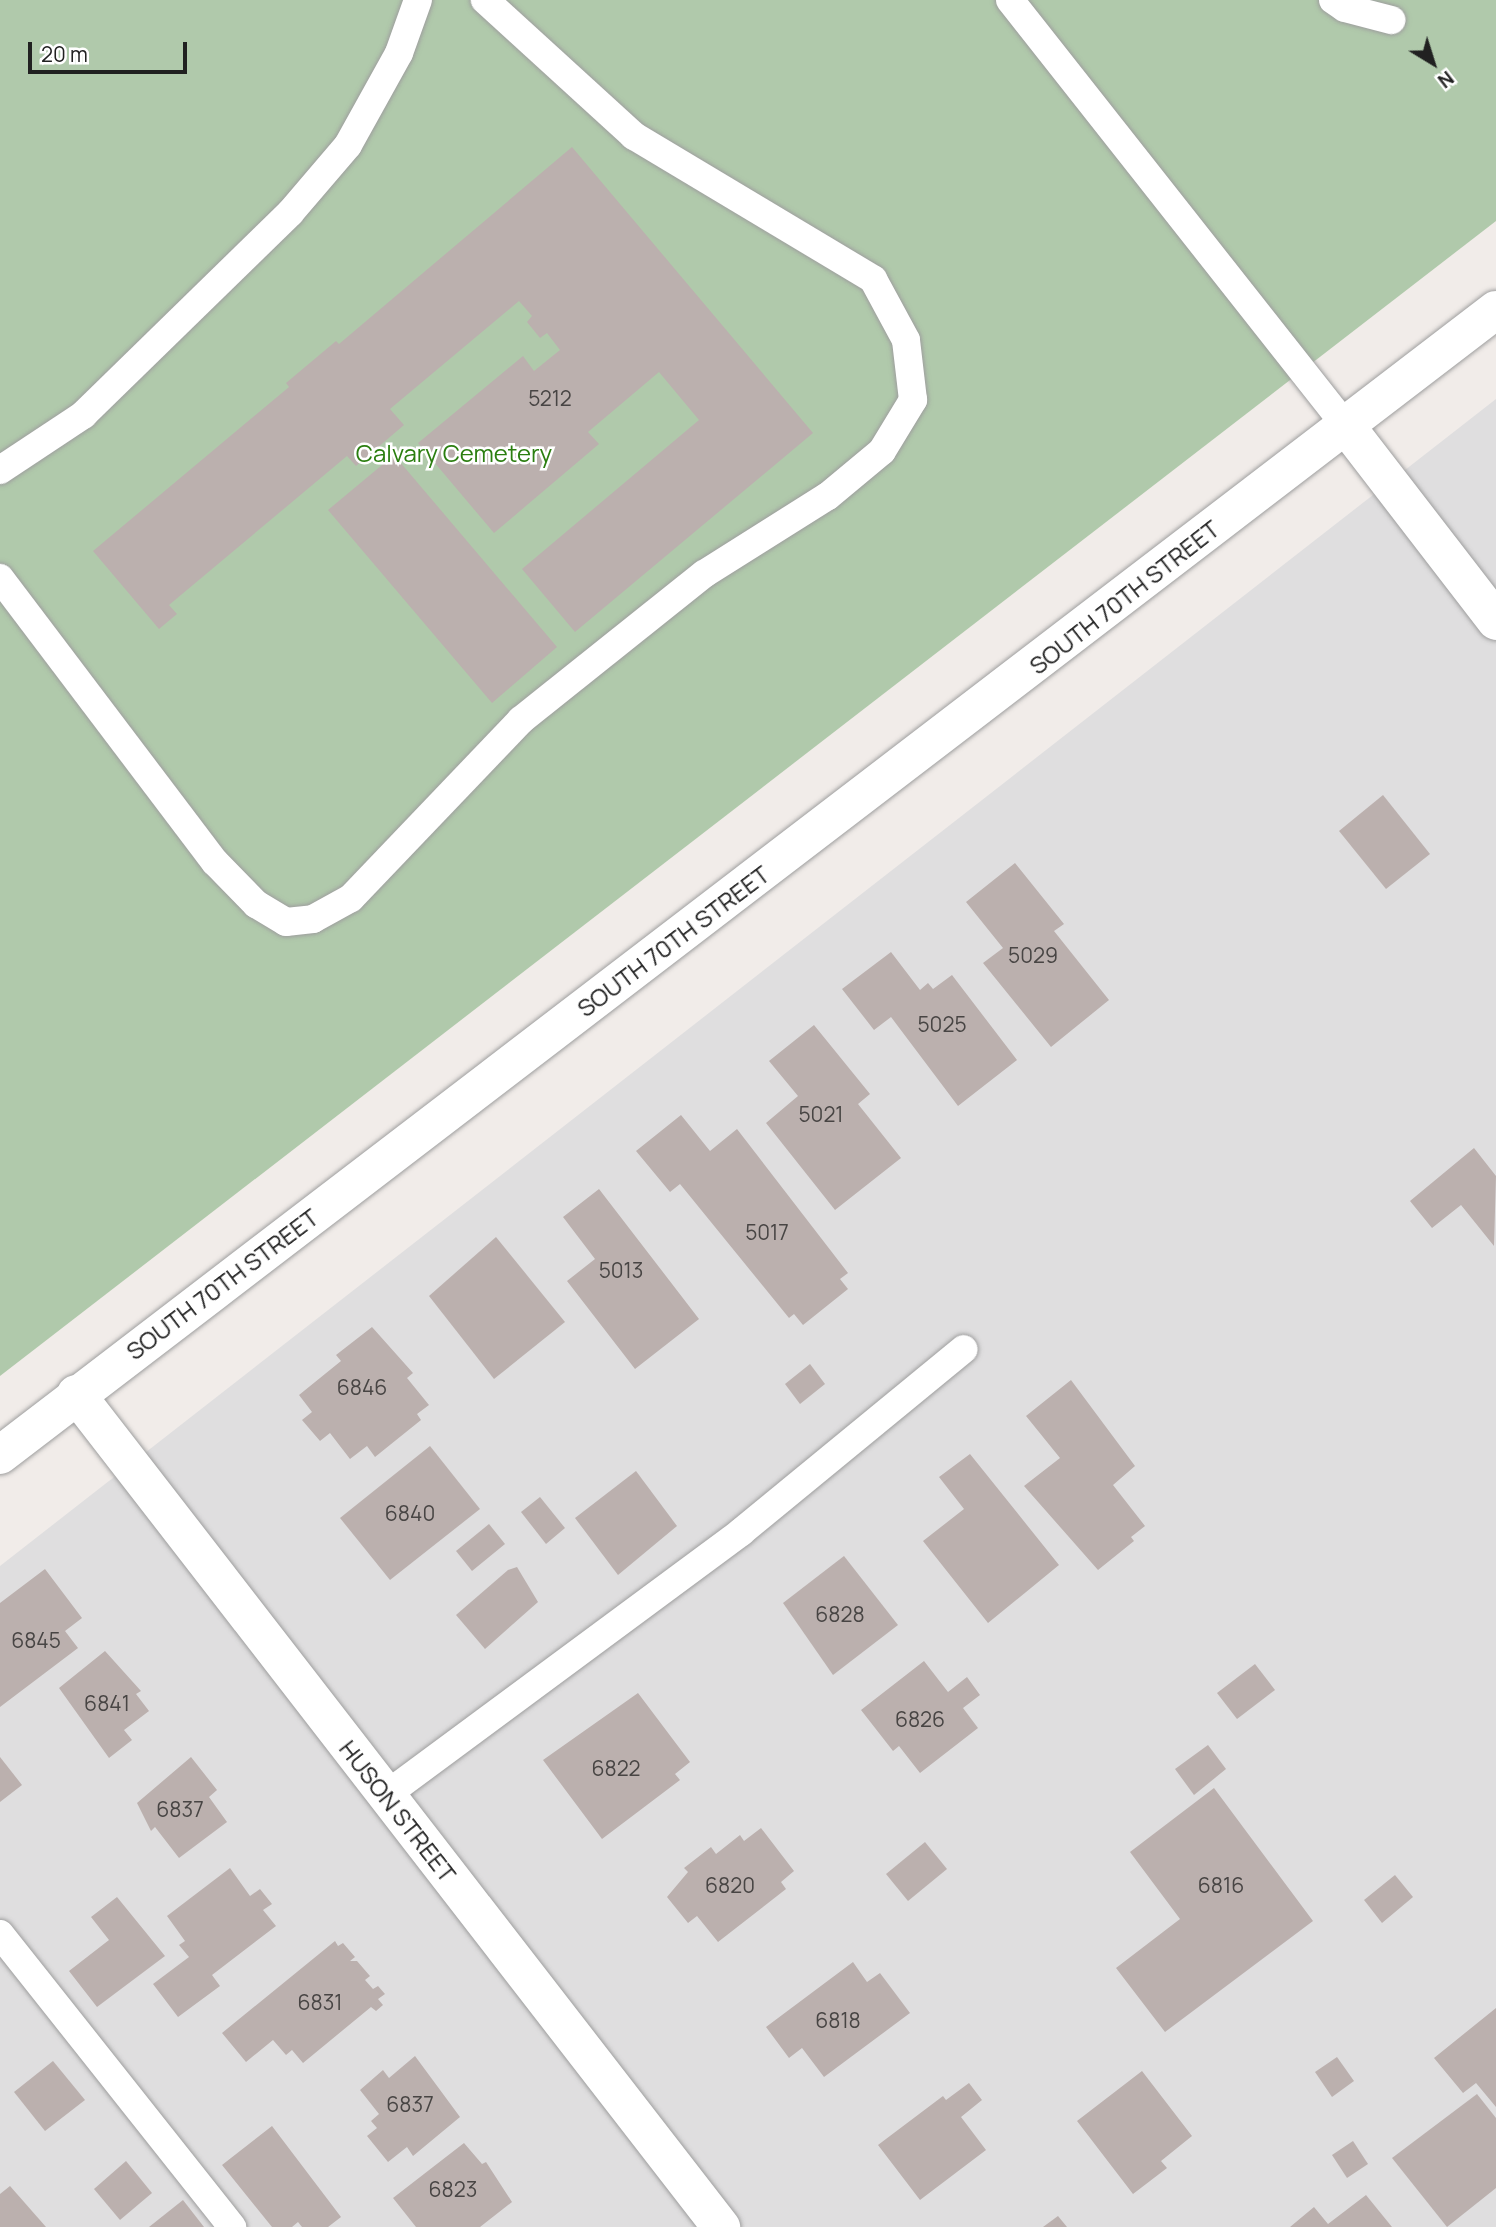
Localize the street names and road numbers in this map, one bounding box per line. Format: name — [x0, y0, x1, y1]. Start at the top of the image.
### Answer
street label: SOUTH 70TH STREET — [1023, 514, 1225, 680]
street label: SOUTH 70TH STREET — [571, 859, 775, 1023]
street label: SOUTH 70TH STREET — [120, 1202, 324, 1366]
street label: HUSON STREET — [334, 1734, 462, 1888]

